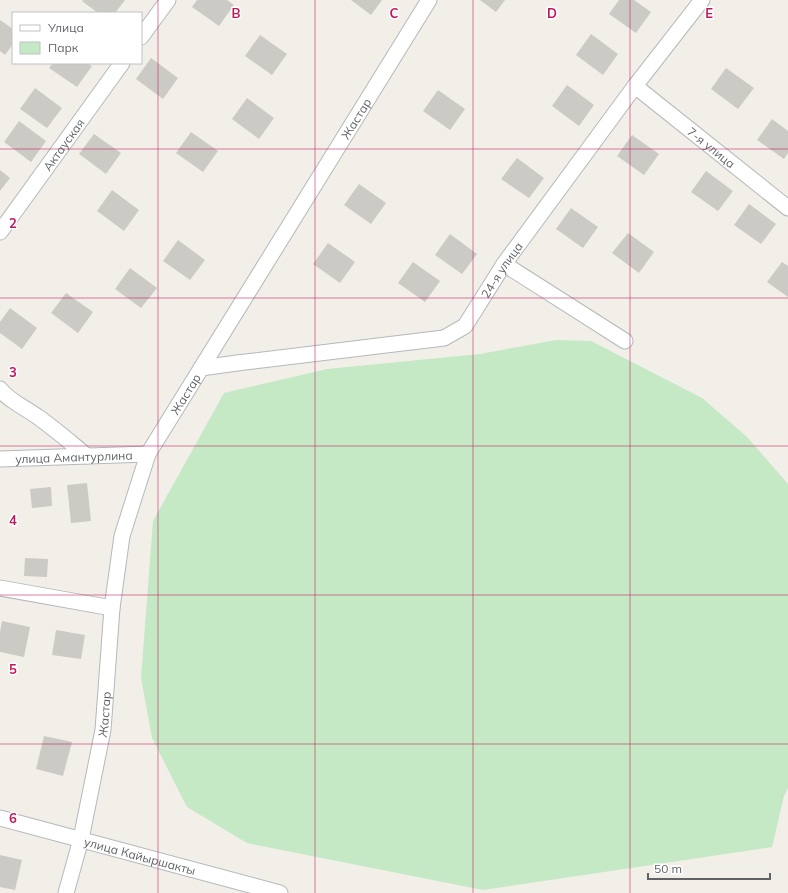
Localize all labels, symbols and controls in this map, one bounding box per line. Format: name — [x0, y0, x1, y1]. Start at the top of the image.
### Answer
text: B — [232, 5, 241, 21]
text: C — [390, 5, 399, 21]
text: D — [547, 5, 557, 21]
text: E — [705, 5, 713, 21]
legend — [12, 12, 142, 64]
text: Улица — [47, 20, 84, 35]
text: Парк — [48, 40, 79, 55]
street label: Жастар — [337, 95, 374, 142]
street label: Актауская — [39, 115, 87, 174]
street label: 7-я улица — [685, 123, 739, 171]
text: 2 — [9, 215, 17, 231]
street label: 24-я улица — [477, 239, 525, 301]
text: 3 — [9, 364, 17, 380]
street label: Жастар — [167, 371, 204, 417]
street label: улица Амантурлина — [15, 447, 133, 466]
text: 4 — [9, 512, 17, 528]
text: 5 — [9, 661, 17, 677]
street label: Жастар — [94, 691, 113, 738]
text: 6 — [9, 810, 17, 826]
street label: улица Кайыршакты — [83, 833, 197, 878]
scale bar — [648, 855, 770, 881]
text: 50 m — [654, 861, 682, 876]

